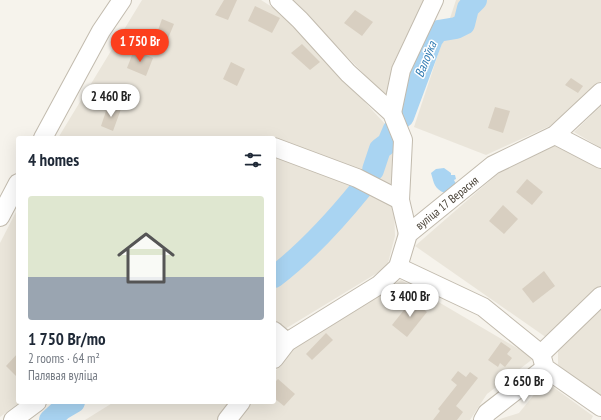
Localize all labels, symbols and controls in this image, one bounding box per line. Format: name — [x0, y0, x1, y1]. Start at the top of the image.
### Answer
pin: 1 750 Br — [99, 29, 181, 63]
text: 1 750 Br — [120, 33, 160, 50]
water label: Валоўка — [411, 38, 441, 80]
pin: 2 460 Br — [70, 84, 152, 118]
text: 2 460 Br — [91, 88, 131, 105]
text: 4 homes — [28, 149, 79, 171]
icon: filters — [242, 149, 264, 171]
street label: вуліца 17 Верасня — [412, 172, 482, 233]
icon: home — [110, 222, 182, 294]
pin: 3 400 Br — [369, 284, 451, 318]
text: 3 400 Br — [390, 288, 430, 305]
text: 1 750 Br/mo — [28, 328, 106, 350]
text: 2 rooms · 64 m² — [28, 350, 100, 367]
text: Палявая вуліца — [28, 367, 98, 384]
pin: 2 650 Br — [483, 369, 565, 403]
text: 2 650 Br — [504, 373, 544, 390]

